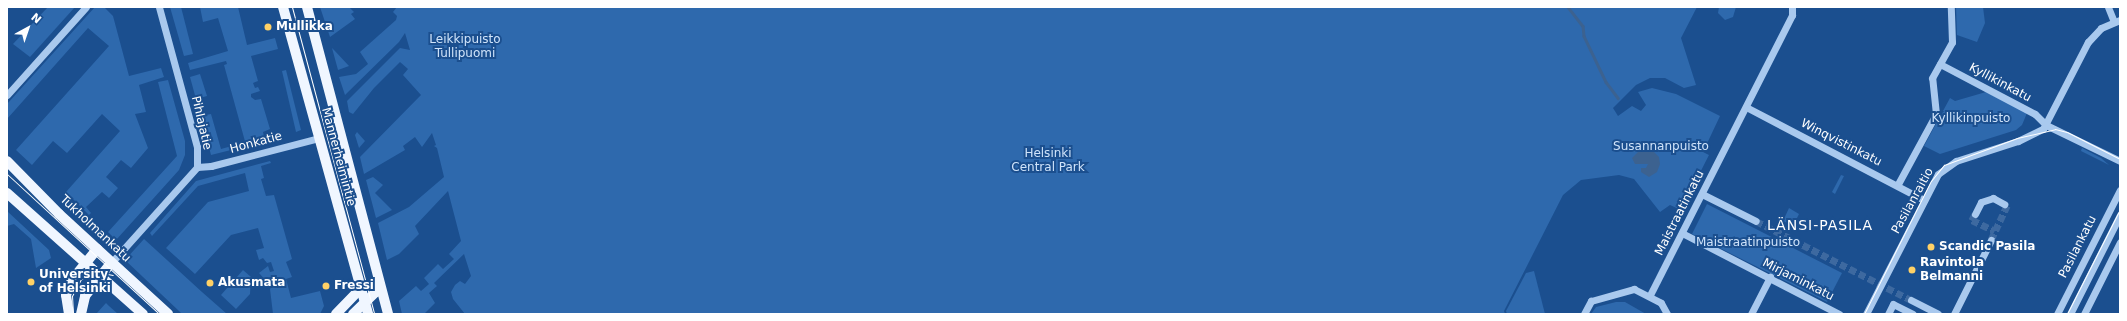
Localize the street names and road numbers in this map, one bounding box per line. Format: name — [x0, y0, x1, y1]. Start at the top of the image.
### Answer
street label: Kyllikinkatu — [1966, 61, 2034, 105]
street label: Pihlajatie — [188, 95, 214, 151]
street label: Mannerheimintie — [318, 106, 358, 208]
street label: Winqvistinkatu — [1798, 116, 1884, 170]
street label: Honkatie — [228, 129, 284, 157]
street label: Pasilanraitio — [1889, 166, 1937, 236]
street label: Maistraatinkatu — [1652, 168, 1708, 258]
street label: Tukholmankatu — [57, 193, 133, 265]
street label: Pasilankatu — [2056, 213, 2100, 281]
street label: Mirjaminkatu — [1760, 256, 1836, 304]

